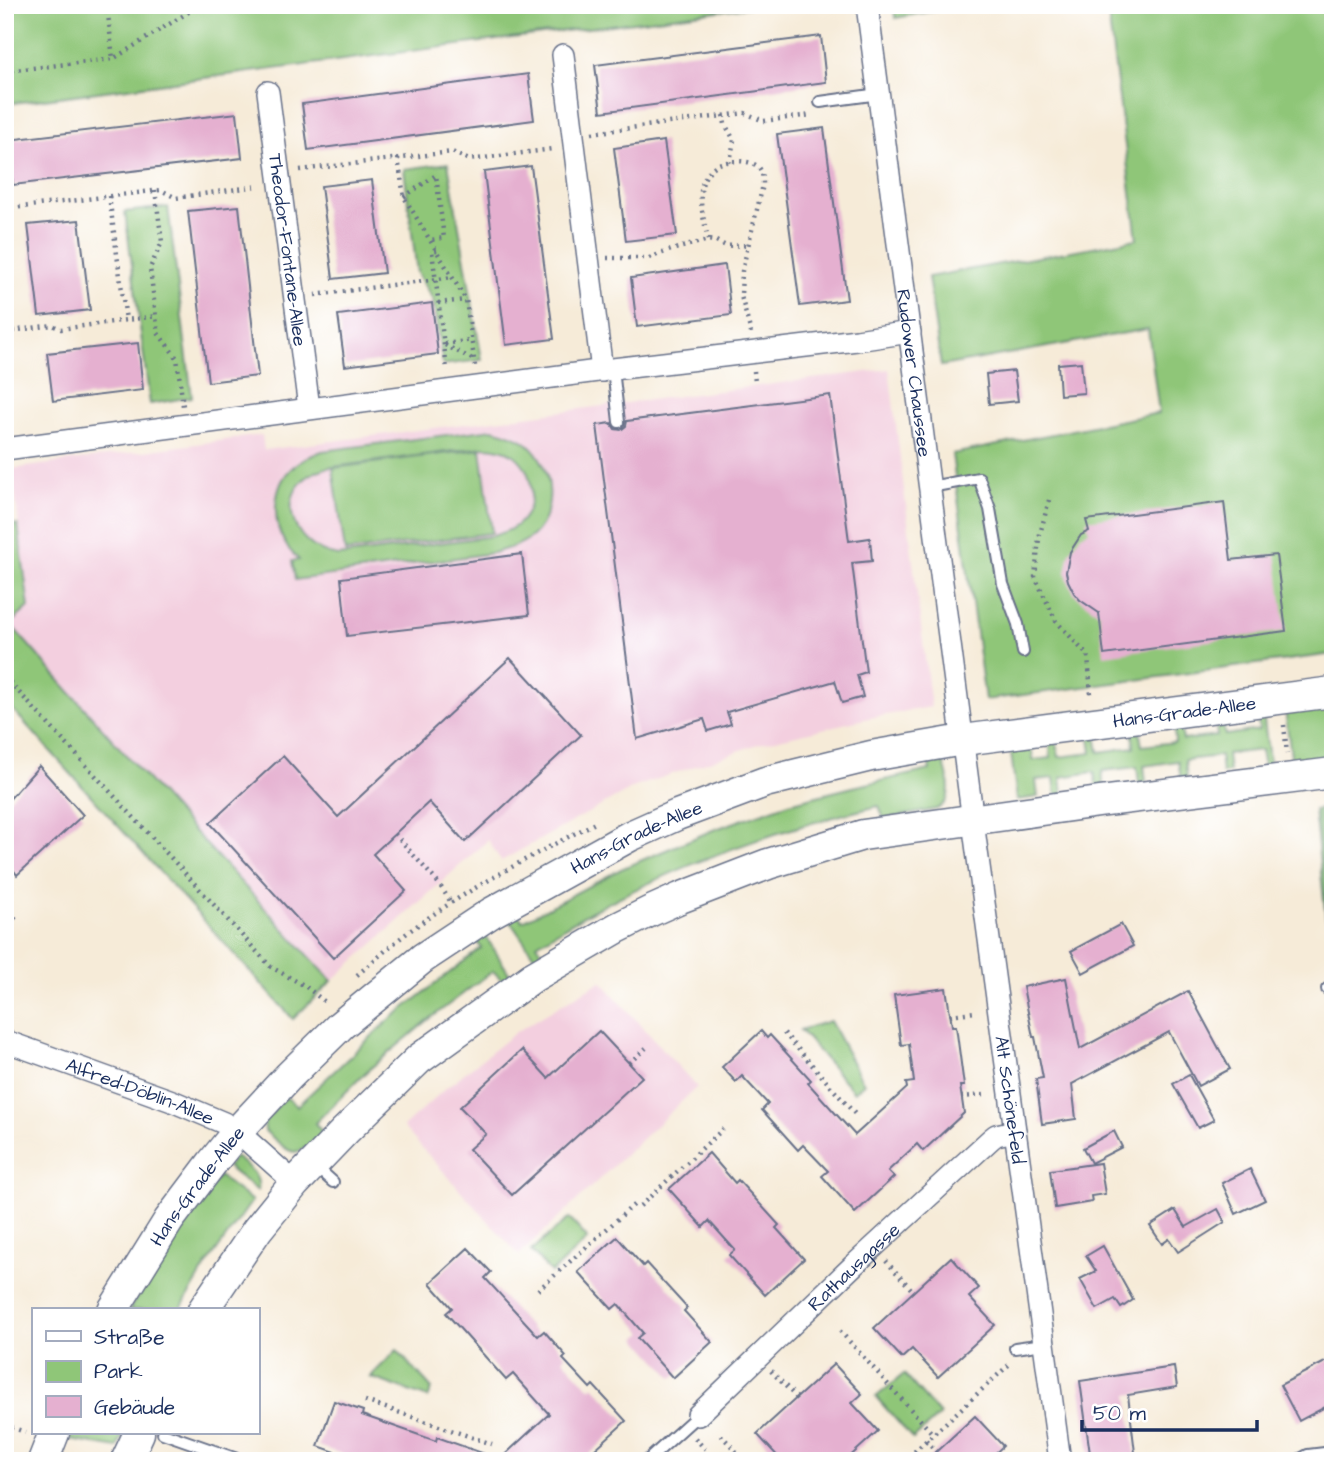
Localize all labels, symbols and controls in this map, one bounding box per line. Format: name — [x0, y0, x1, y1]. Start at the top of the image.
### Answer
street label: Theodor-Fontane-Allee — [261, 152, 313, 348]
street label: Rudower Chaussee — [889, 287, 938, 459]
street label: Hans-Grade-Allee — [1111, 690, 1258, 735]
street label: Hans-Grade-Allee — [566, 795, 706, 882]
street label: Alt Schönefeld — [987, 1034, 1031, 1166]
street label: Alfred-Döblin-Allee — [62, 1052, 218, 1132]
street label: Hans-Grade-Allee — [144, 1121, 252, 1252]
street label: Rathausgasse — [802, 1217, 907, 1318]
legend — [32, 1308, 259, 1434]
text: Straße — [94, 1323, 165, 1352]
text: Park — [94, 1357, 143, 1386]
scale bar — [1082, 1389, 1258, 1433]
text: Gebäude — [94, 1393, 175, 1422]
text: 50 m — [1093, 1399, 1147, 1428]

